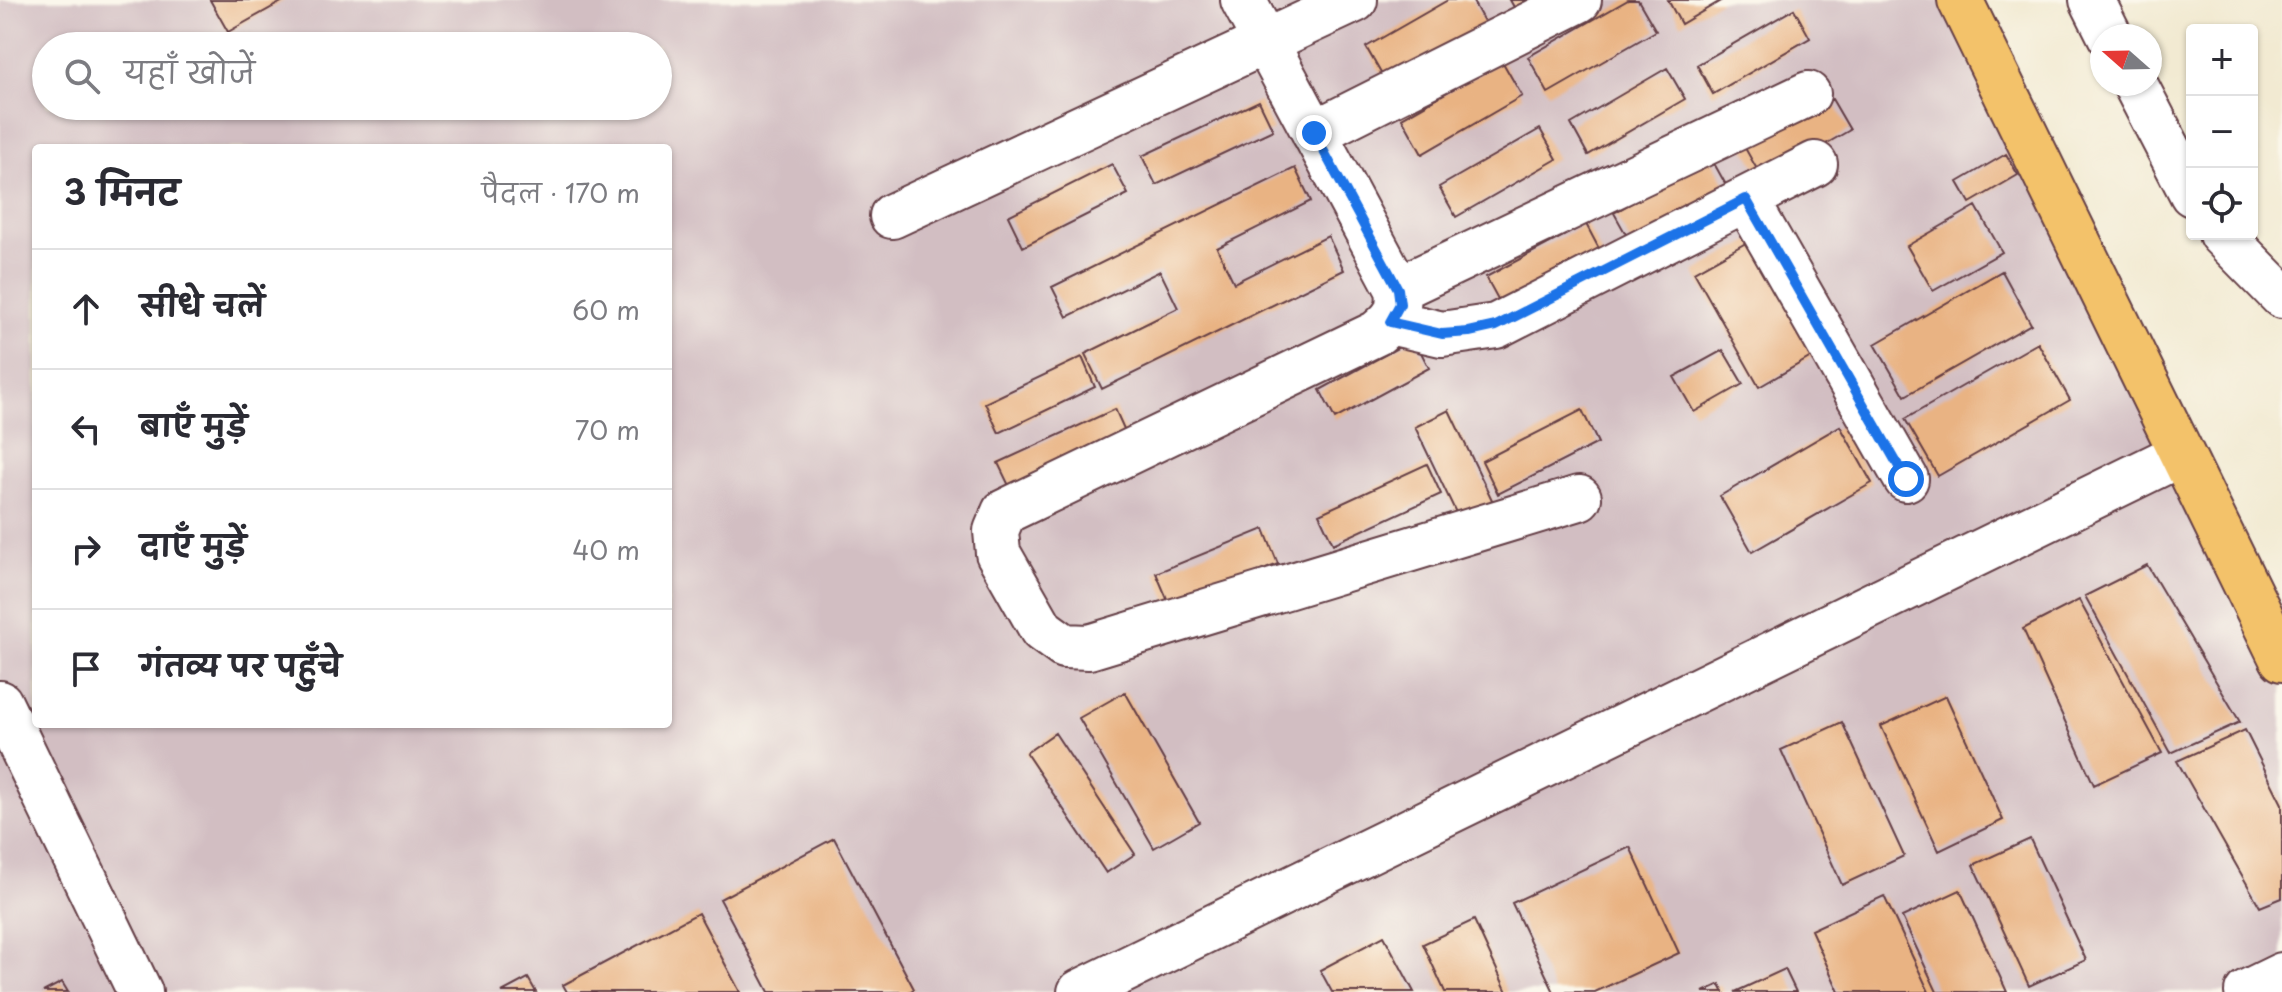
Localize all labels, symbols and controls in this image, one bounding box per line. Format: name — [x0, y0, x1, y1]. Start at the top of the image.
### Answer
north arrow — [2090, 24, 2162, 96]
map controls — [2186, 24, 2258, 240]
button: + — [2186, 24, 2258, 96]
search box — [32, 32, 672, 120]
text: यहाँ खोजें — [124, 49, 255, 94]
icon: search — [60, 54, 104, 98]
button: − — [2186, 96, 2258, 168]
route end — [1296, 115, 1332, 151]
text: 3 मिनट — [64, 165, 180, 217]
button: locate — [2186, 168, 2258, 240]
text: पैदल · 170 m — [482, 173, 640, 212]
text: सीधे चलें — [140, 282, 265, 327]
icon: ahead — [64, 287, 108, 331]
text: 60 m — [572, 290, 640, 329]
text: बाएँ मुड़ें — [140, 402, 247, 447]
icon: left — [64, 407, 108, 451]
text: 70 m — [575, 410, 640, 449]
route start — [1888, 461, 1924, 497]
text: दाएँ मुड़ें — [140, 522, 246, 567]
icon: right — [64, 527, 108, 571]
text: 40 m — [572, 530, 640, 569]
text: गंतव्य पर पहुँचे — [140, 642, 342, 687]
icon: arrive — [64, 647, 108, 691]

